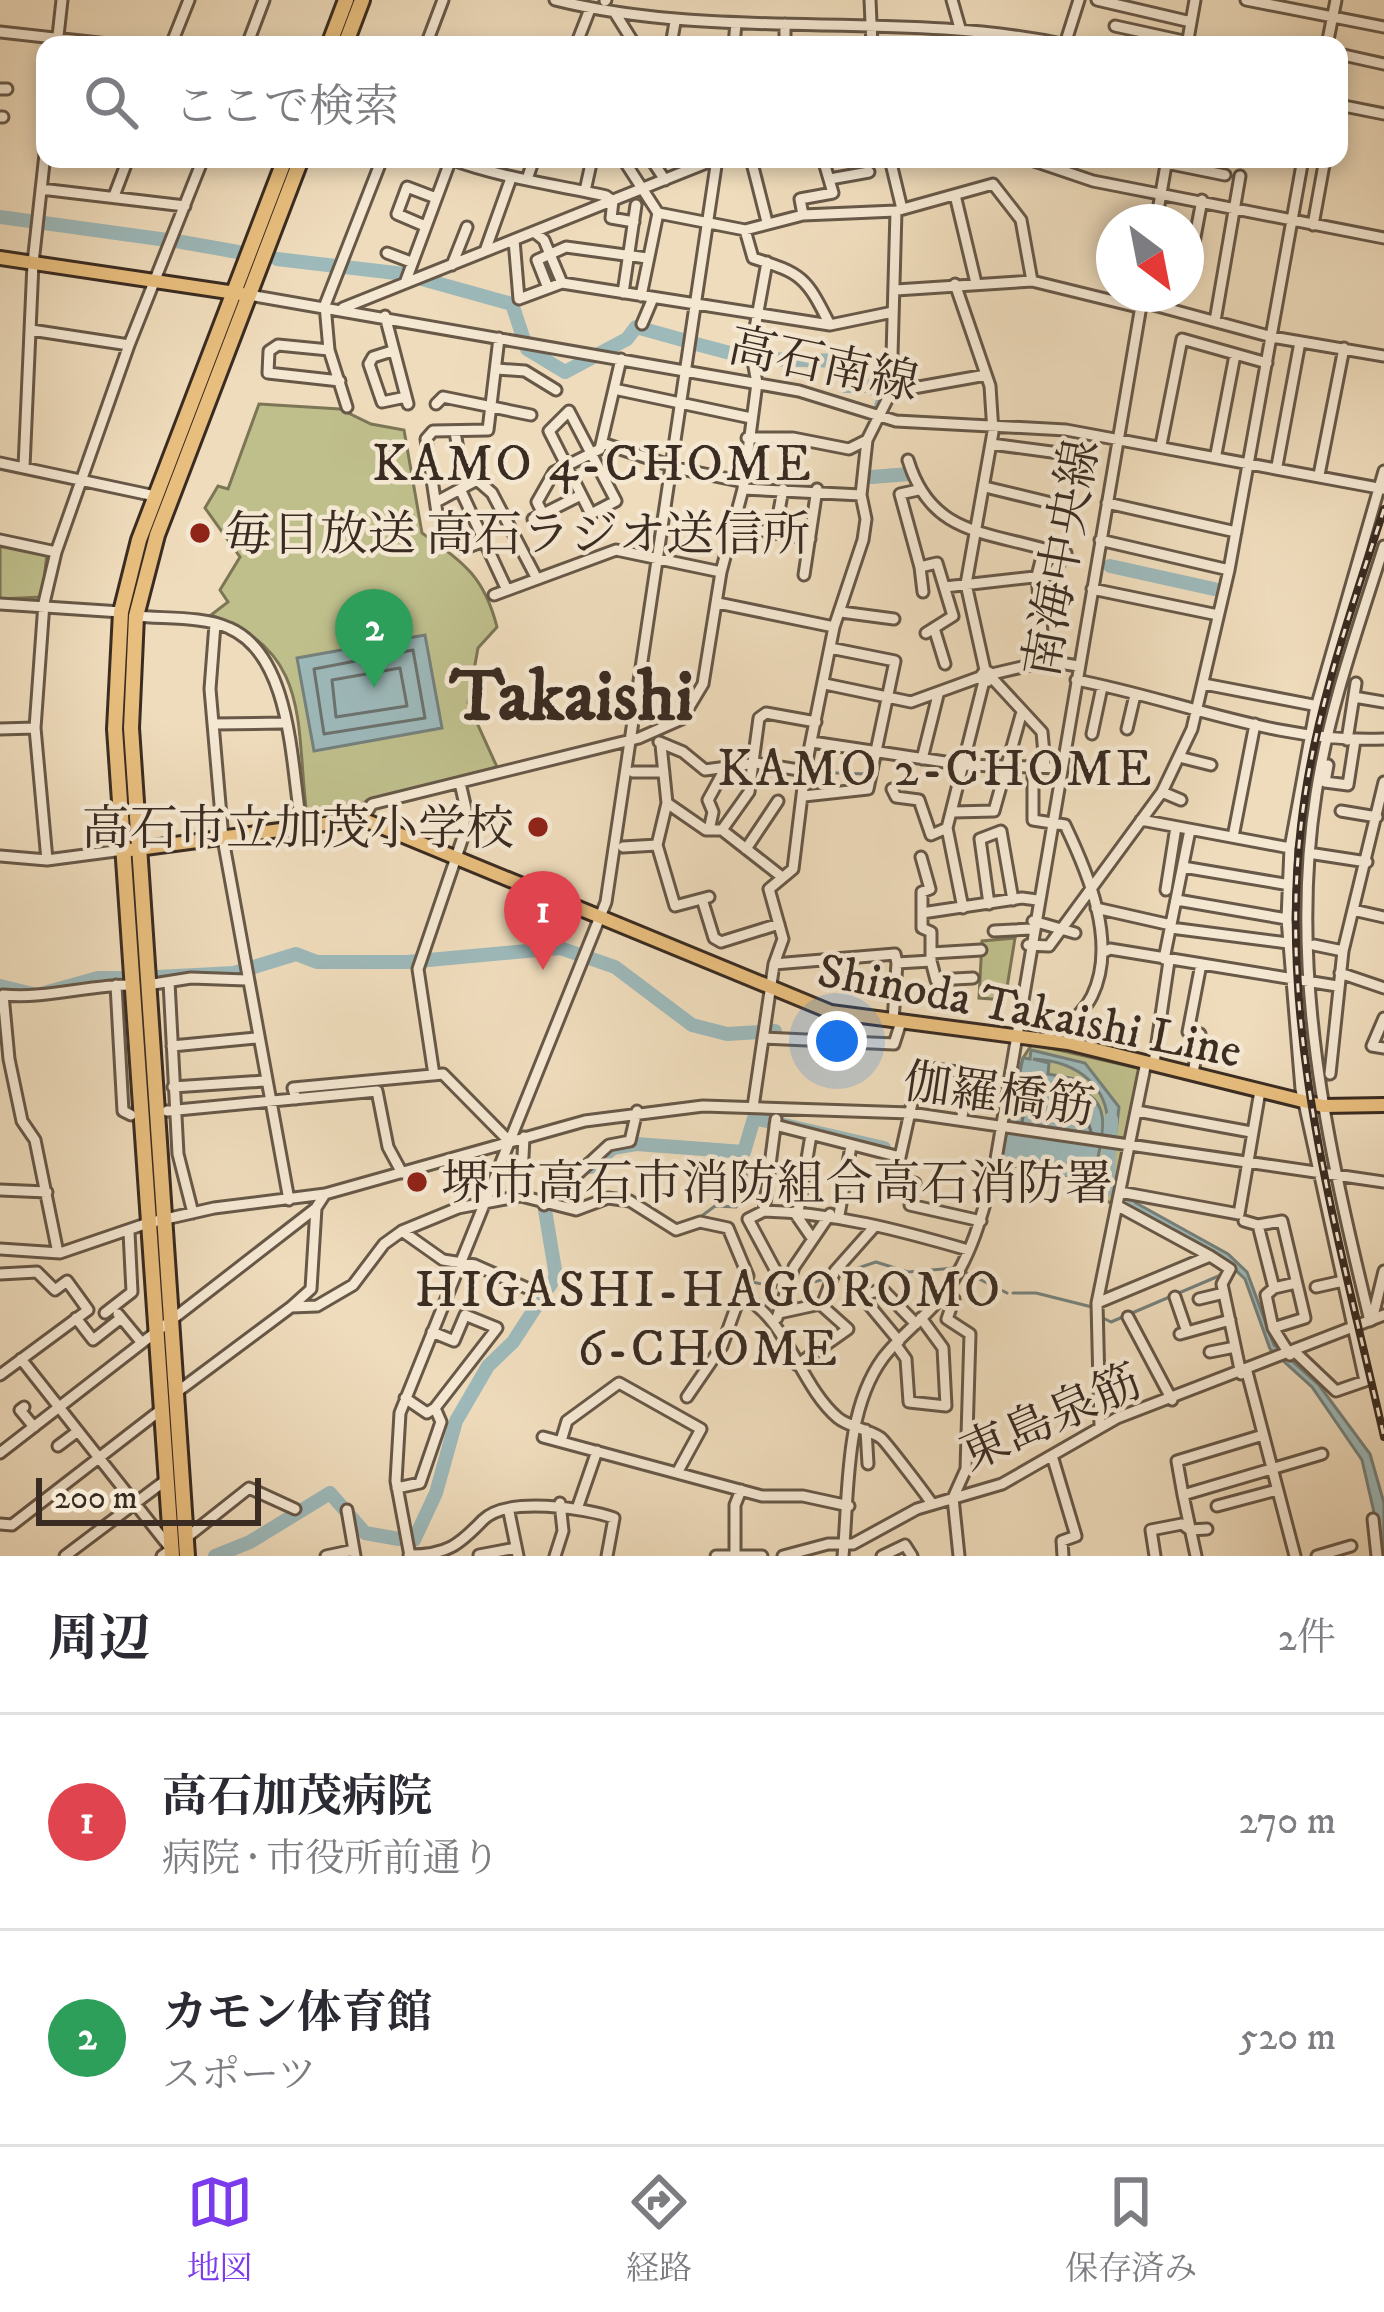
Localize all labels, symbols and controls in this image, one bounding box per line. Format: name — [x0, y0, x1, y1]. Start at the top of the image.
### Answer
search box — [36, 36, 1348, 168]
icon: search — [78, 69, 144, 135]
text: ここで検索 — [174, 80, 399, 136]
north arrow — [1096, 204, 1204, 312]
street label: 高石南線 — [723, 317, 924, 415]
district label: KAMO 4-CHOME — [372, 433, 814, 497]
street label: 南海中央線 — [1013, 435, 1113, 682]
place label: 毎日放送 高石ラジオ送信所 — [224, 506, 810, 566]
marker: 毎日放送 高石ラジオ送信所 — [187, 520, 213, 546]
pin: 2 — [335, 589, 413, 688]
district label: Takaishi — [449, 653, 694, 743]
district label: KAMO 2-CHOME — [717, 738, 1155, 802]
place label: 高石市立加茂小学校 — [82, 800, 514, 860]
marker: 高石市立加茂小学校 — [525, 814, 551, 840]
pin: 1 — [504, 871, 582, 970]
street label: Shinoda Takaishi Line — [813, 941, 1246, 1082]
your location — [807, 1011, 867, 1071]
street label: 伽羅橋筋 — [899, 1053, 1098, 1139]
place label: 堺市高石市消防組合高石消防署 — [441, 1155, 1113, 1215]
marker: 堺市高石市消防組合高石消防署 — [404, 1169, 430, 1195]
district label: HIGASHI-HAGOROMO 6-CHOME — [415, 1259, 1003, 1382]
street label: 東島泉筋 — [951, 1352, 1151, 1485]
scale bar — [36, 1472, 261, 1525]
text: 200 m — [54, 1478, 138, 1519]
text: 周辺 — [48, 1608, 150, 1672]
text: 2件 — [1278, 1614, 1336, 1663]
text: 高石加茂病院 — [162, 1770, 432, 1826]
text: 1 — [80, 1797, 94, 1846]
text: 270 m — [1239, 1797, 1336, 1846]
text: 病院 · 市役所前通り — [162, 1835, 500, 1884]
text: カモン体育館 — [162, 1986, 432, 2042]
text: 2 — [77, 2013, 97, 2062]
text: 520 m — [1239, 2013, 1336, 2062]
text: スポーツ — [162, 2051, 316, 2100]
tab: 地図 — [187, 2169, 253, 2290]
tab: 経路 — [626, 2169, 692, 2290]
tab: 保存済み — [1065, 2169, 1197, 2290]

